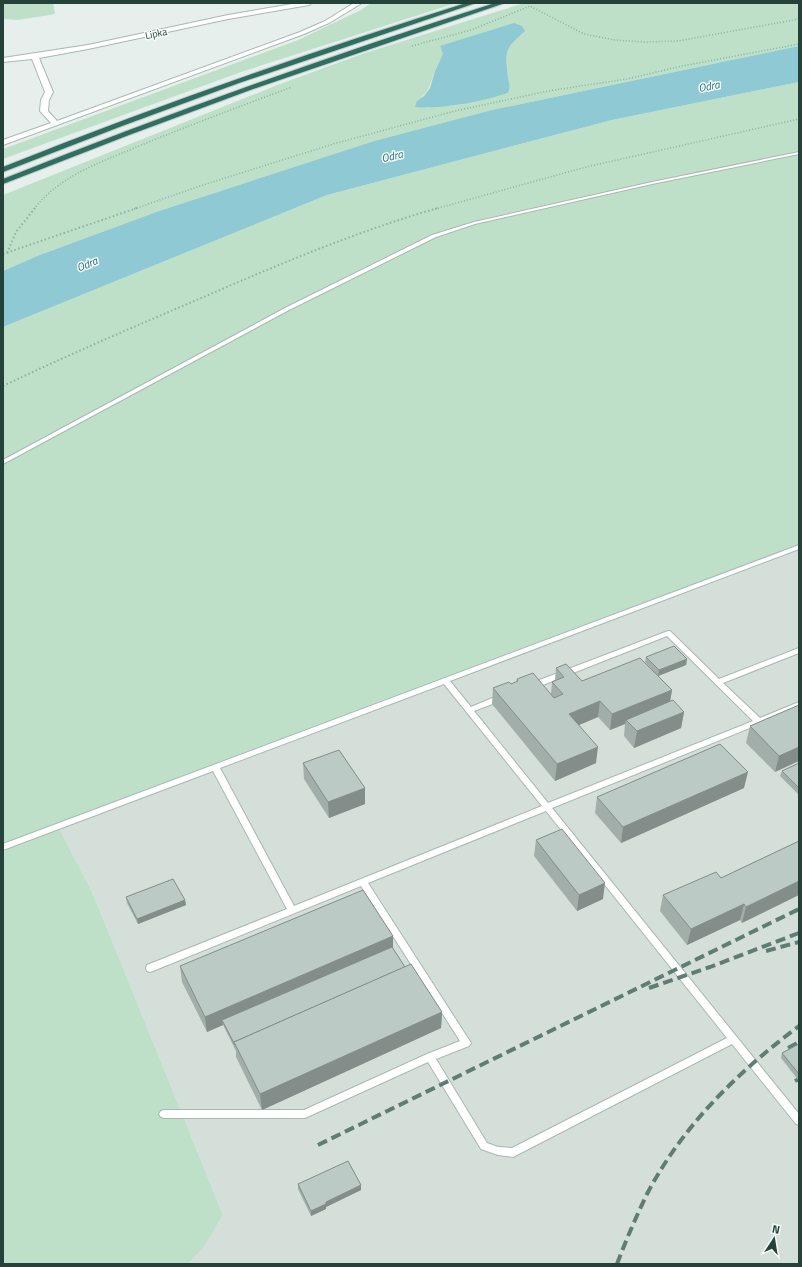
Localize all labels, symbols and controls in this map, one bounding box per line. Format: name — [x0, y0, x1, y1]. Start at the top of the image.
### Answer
street label: Lipka — [144, 24, 168, 43]
water label: Odra — [697, 76, 721, 96]
water label: Odra — [380, 146, 405, 166]
water label: Odra — [74, 252, 100, 276]
north arrow — [754, 1219, 794, 1259]
text: N — [771, 1221, 781, 1238]

